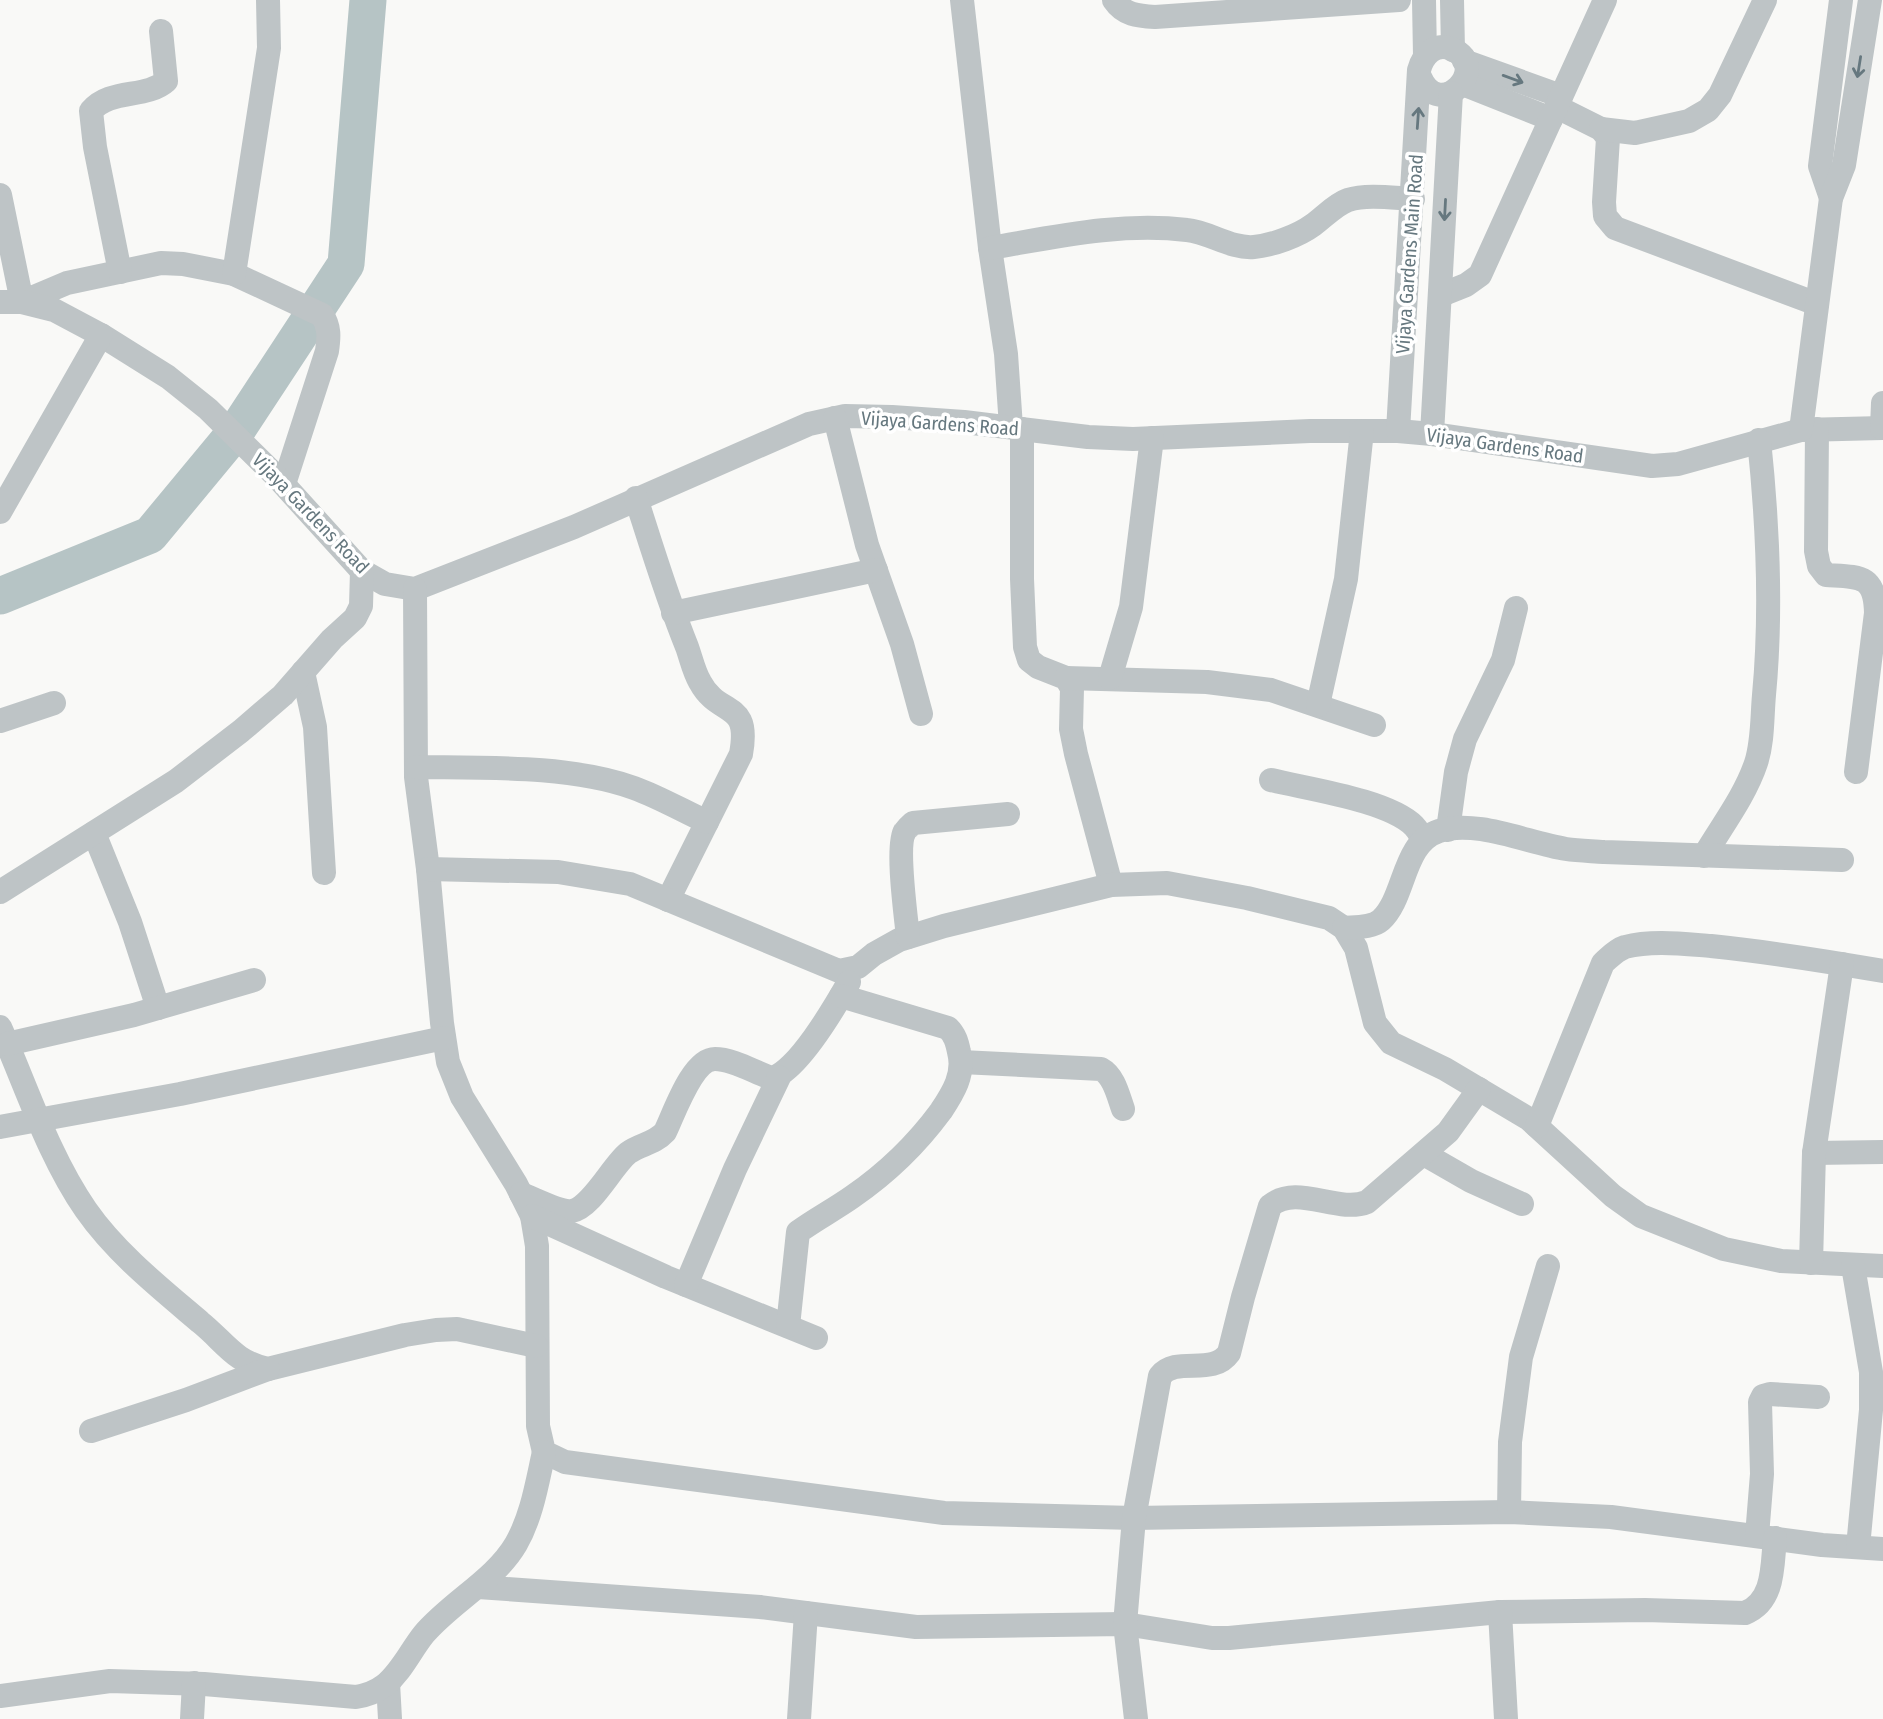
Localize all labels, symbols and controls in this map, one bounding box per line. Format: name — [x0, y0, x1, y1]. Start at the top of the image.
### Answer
one-way arrow — [1853, 55, 1866, 78]
one-way arrow — [1501, 73, 1523, 86]
one-way arrow — [1411, 107, 1424, 130]
street label: Vijaya Gardens Main Road — [1391, 153, 1428, 355]
one-way arrow — [1438, 199, 1451, 221]
street label: Vijaya Gardens Road — [860, 407, 1020, 440]
street label: Vijaya Gardens Road — [1425, 423, 1585, 468]
street label: Vijaya Gardens Road — [247, 448, 374, 578]

